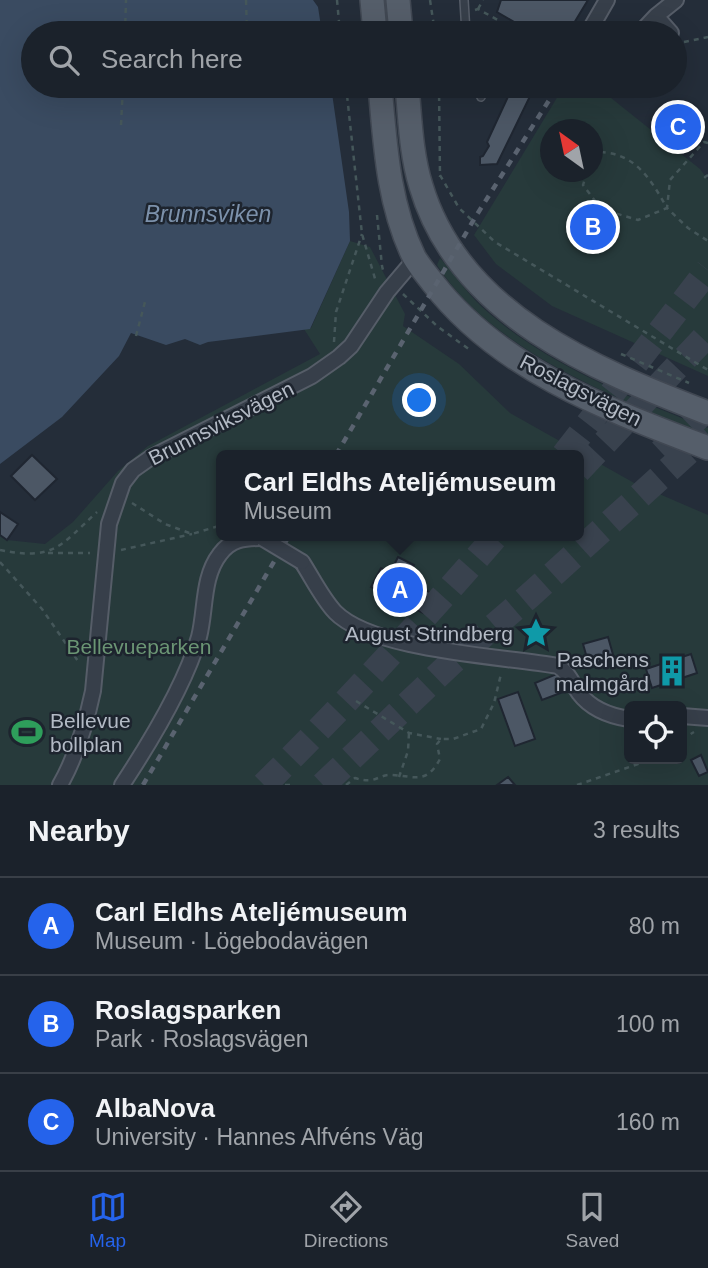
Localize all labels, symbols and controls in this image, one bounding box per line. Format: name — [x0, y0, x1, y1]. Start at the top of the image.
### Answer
search box — [21, 21, 687, 98]
icon: search — [45, 41, 83, 79]
text: Search here — [101, 44, 243, 74]
pin: C — [655, 101, 701, 153]
north arrow — [540, 119, 603, 182]
water label: Brunnsviken — [145, 201, 271, 227]
pin: B — [570, 201, 616, 253]
street label: Roslagsvägen — [516, 350, 646, 430]
street label: Brunnsviksvägen — [145, 376, 297, 470]
your location — [402, 383, 436, 417]
popup — [216, 450, 584, 541]
text: Carl Eldhs Ateljémuseum — [244, 467, 556, 497]
text: Museum — [244, 498, 332, 524]
pin: A — [377, 564, 423, 616]
place icon: August Strindberg — [519, 616, 553, 650]
place label: August Strindberg — [345, 622, 513, 645]
park label: Bellevueparken — [67, 635, 211, 658]
place label: Paschens malmgård — [556, 648, 649, 695]
building icon: Paschens malmgård — [655, 654, 689, 688]
map controls — [624, 701, 687, 764]
button: locate — [624, 701, 687, 764]
place label: Bellevue bollplan — [50, 709, 131, 756]
sports icon: Bellevue bollplan — [10, 715, 44, 749]
text: Nearby — [28, 814, 130, 847]
text: 3 results — [593, 817, 680, 843]
text: Carl Eldhs Ateljémuseum — [95, 897, 408, 927]
text: A — [43, 913, 59, 939]
text: 80 m — [629, 913, 680, 939]
text: Museum · Lögebodavägen — [95, 928, 369, 954]
text: Roslagsparken — [95, 995, 281, 1025]
text: B — [43, 1011, 59, 1037]
text: 100 m — [616, 1011, 680, 1037]
text: Park · Roslagsvägen — [95, 1026, 309, 1052]
text: AlbaNova — [95, 1093, 215, 1123]
text: C — [43, 1109, 59, 1135]
text: 160 m — [616, 1109, 680, 1135]
text: University · Hannes Alfvéns Väg — [95, 1124, 424, 1150]
tab: Map — [89, 1188, 127, 1252]
tab: Directions — [304, 1188, 388, 1252]
tab: Saved — [565, 1188, 619, 1252]

